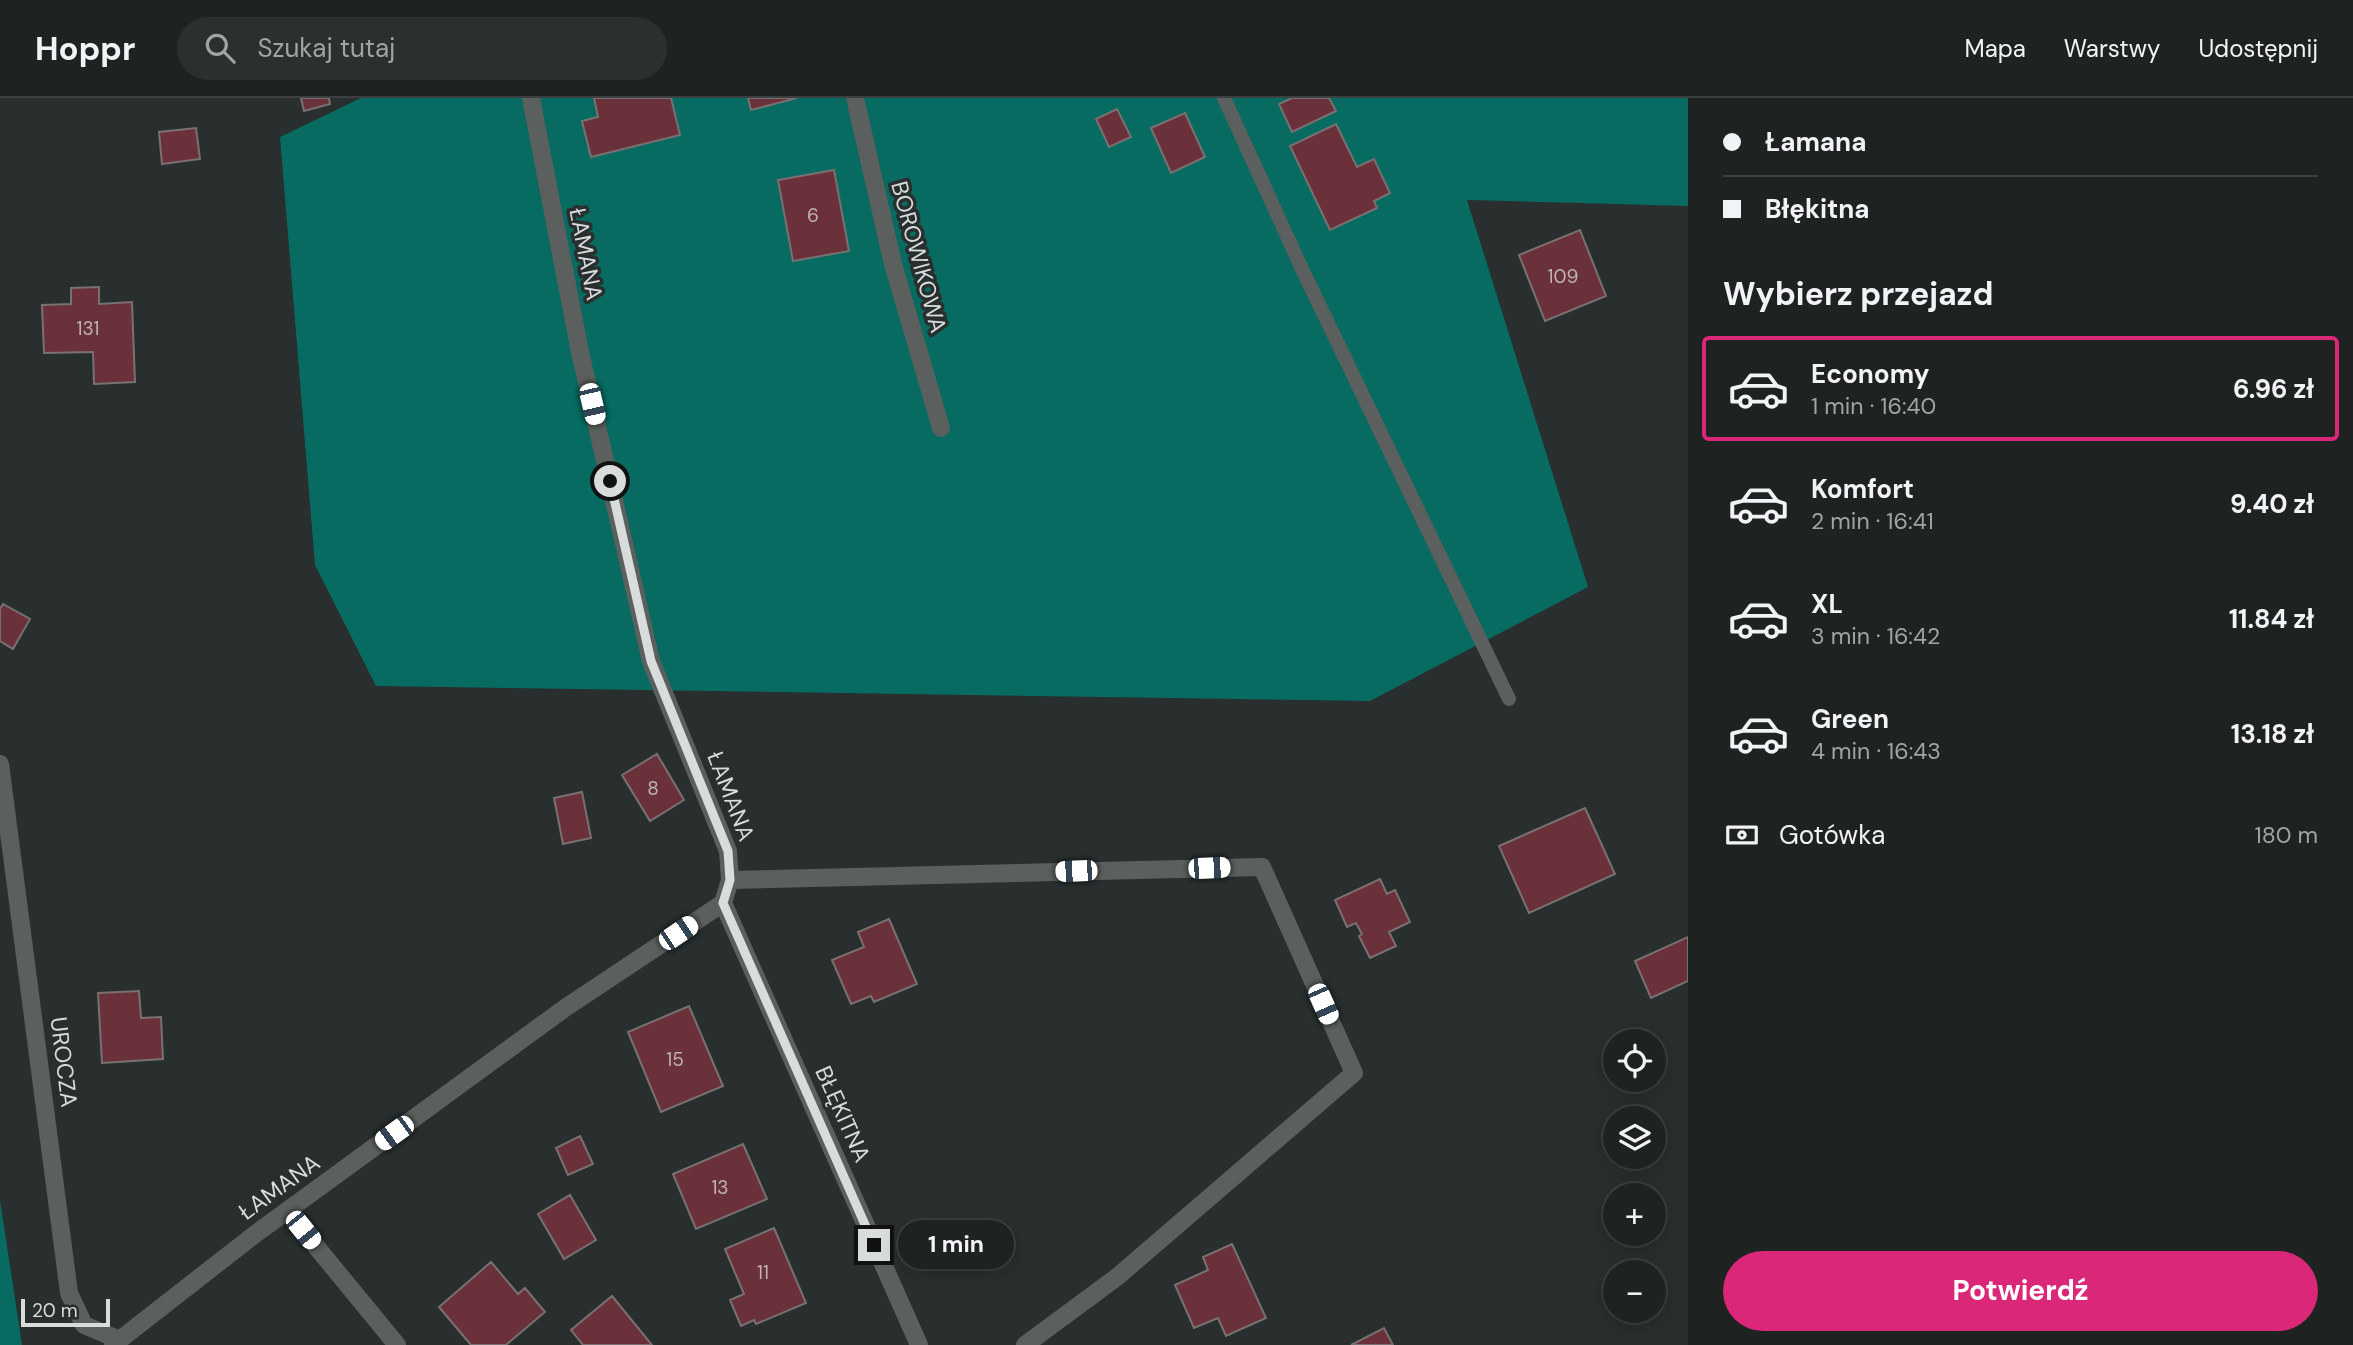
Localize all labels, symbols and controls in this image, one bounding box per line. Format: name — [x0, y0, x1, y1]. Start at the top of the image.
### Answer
search box — [177, 17, 667, 80]
text: Hoppr — [35, 27, 135, 70]
icon: search — [201, 29, 239, 67]
text: Szukaj tutaj — [257, 31, 395, 65]
text: Mapa — [1964, 33, 2026, 64]
text: Warstwy — [2064, 33, 2160, 64]
text: Udostępnij — [2198, 33, 2318, 64]
text: Łamana — [1765, 125, 1866, 159]
street label: BOROWIKOWA — [884, 178, 954, 336]
text: Błękitna — [1765, 192, 1870, 226]
house number: 6 — [807, 203, 819, 228]
street label: ŁAMANA — [562, 205, 610, 303]
house number: 109 — [1548, 264, 1578, 289]
text: Wybierz przejazd — [1723, 273, 1993, 315]
house number: 131 — [77, 316, 99, 341]
icon: car — [1727, 357, 1790, 420]
text: Economy — [1811, 357, 1929, 391]
text: 6.96 zł — [2233, 372, 2314, 406]
car — [578, 381, 607, 427]
text: 1 min · 16:40 — [1811, 391, 1936, 421]
route start — [594, 465, 626, 497]
icon: car — [1727, 472, 1790, 535]
text: Komfort — [1811, 472, 1914, 506]
text: 9.40 zł — [2230, 487, 2314, 521]
text: 2 min · 16:41 — [1811, 506, 1934, 536]
icon: car — [1727, 587, 1790, 650]
text: XL — [1811, 587, 1843, 621]
text: 11.84 zł — [2229, 602, 2314, 636]
text: 3 min · 16:42 — [1811, 621, 1940, 651]
icon: car — [1727, 702, 1790, 765]
text: Green — [1811, 702, 1889, 736]
text: 13.18 zł — [2231, 717, 2314, 751]
text: 4 min · 16:43 — [1811, 736, 1941, 766]
street label: ŁAMANA — [700, 747, 762, 845]
house number: 8 — [647, 776, 659, 801]
icon: cash — [1723, 816, 1761, 854]
text: Gotówka — [1779, 818, 1885, 852]
text: 180 m — [2254, 820, 2318, 850]
car — [1188, 857, 1231, 879]
car — [1055, 860, 1098, 882]
car — [655, 913, 702, 953]
car — [1305, 981, 1342, 1027]
street label: UROCZA — [44, 1015, 84, 1109]
map controls — [1603, 1029, 1666, 1323]
button: locate — [1603, 1029, 1666, 1092]
house number: 15 — [666, 1047, 684, 1072]
street label: BŁĘKITNA — [808, 1061, 878, 1167]
button: layers — [1603, 1106, 1666, 1169]
car — [371, 1112, 418, 1154]
street label: ŁAMANA — [232, 1147, 326, 1227]
house number: 13 — [711, 1175, 729, 1200]
button: + — [1603, 1183, 1666, 1246]
car — [282, 1207, 325, 1253]
callout: 1 min — [898, 1220, 1014, 1270]
route end — [858, 1229, 890, 1261]
text: 1 min — [928, 1229, 984, 1259]
button: Potwierdź — [1723, 1251, 2318, 1331]
house number: 11 — [757, 1260, 769, 1285]
button: − — [1603, 1260, 1666, 1323]
scale bar — [21, 1296, 110, 1328]
text: 20 m — [32, 1298, 78, 1323]

